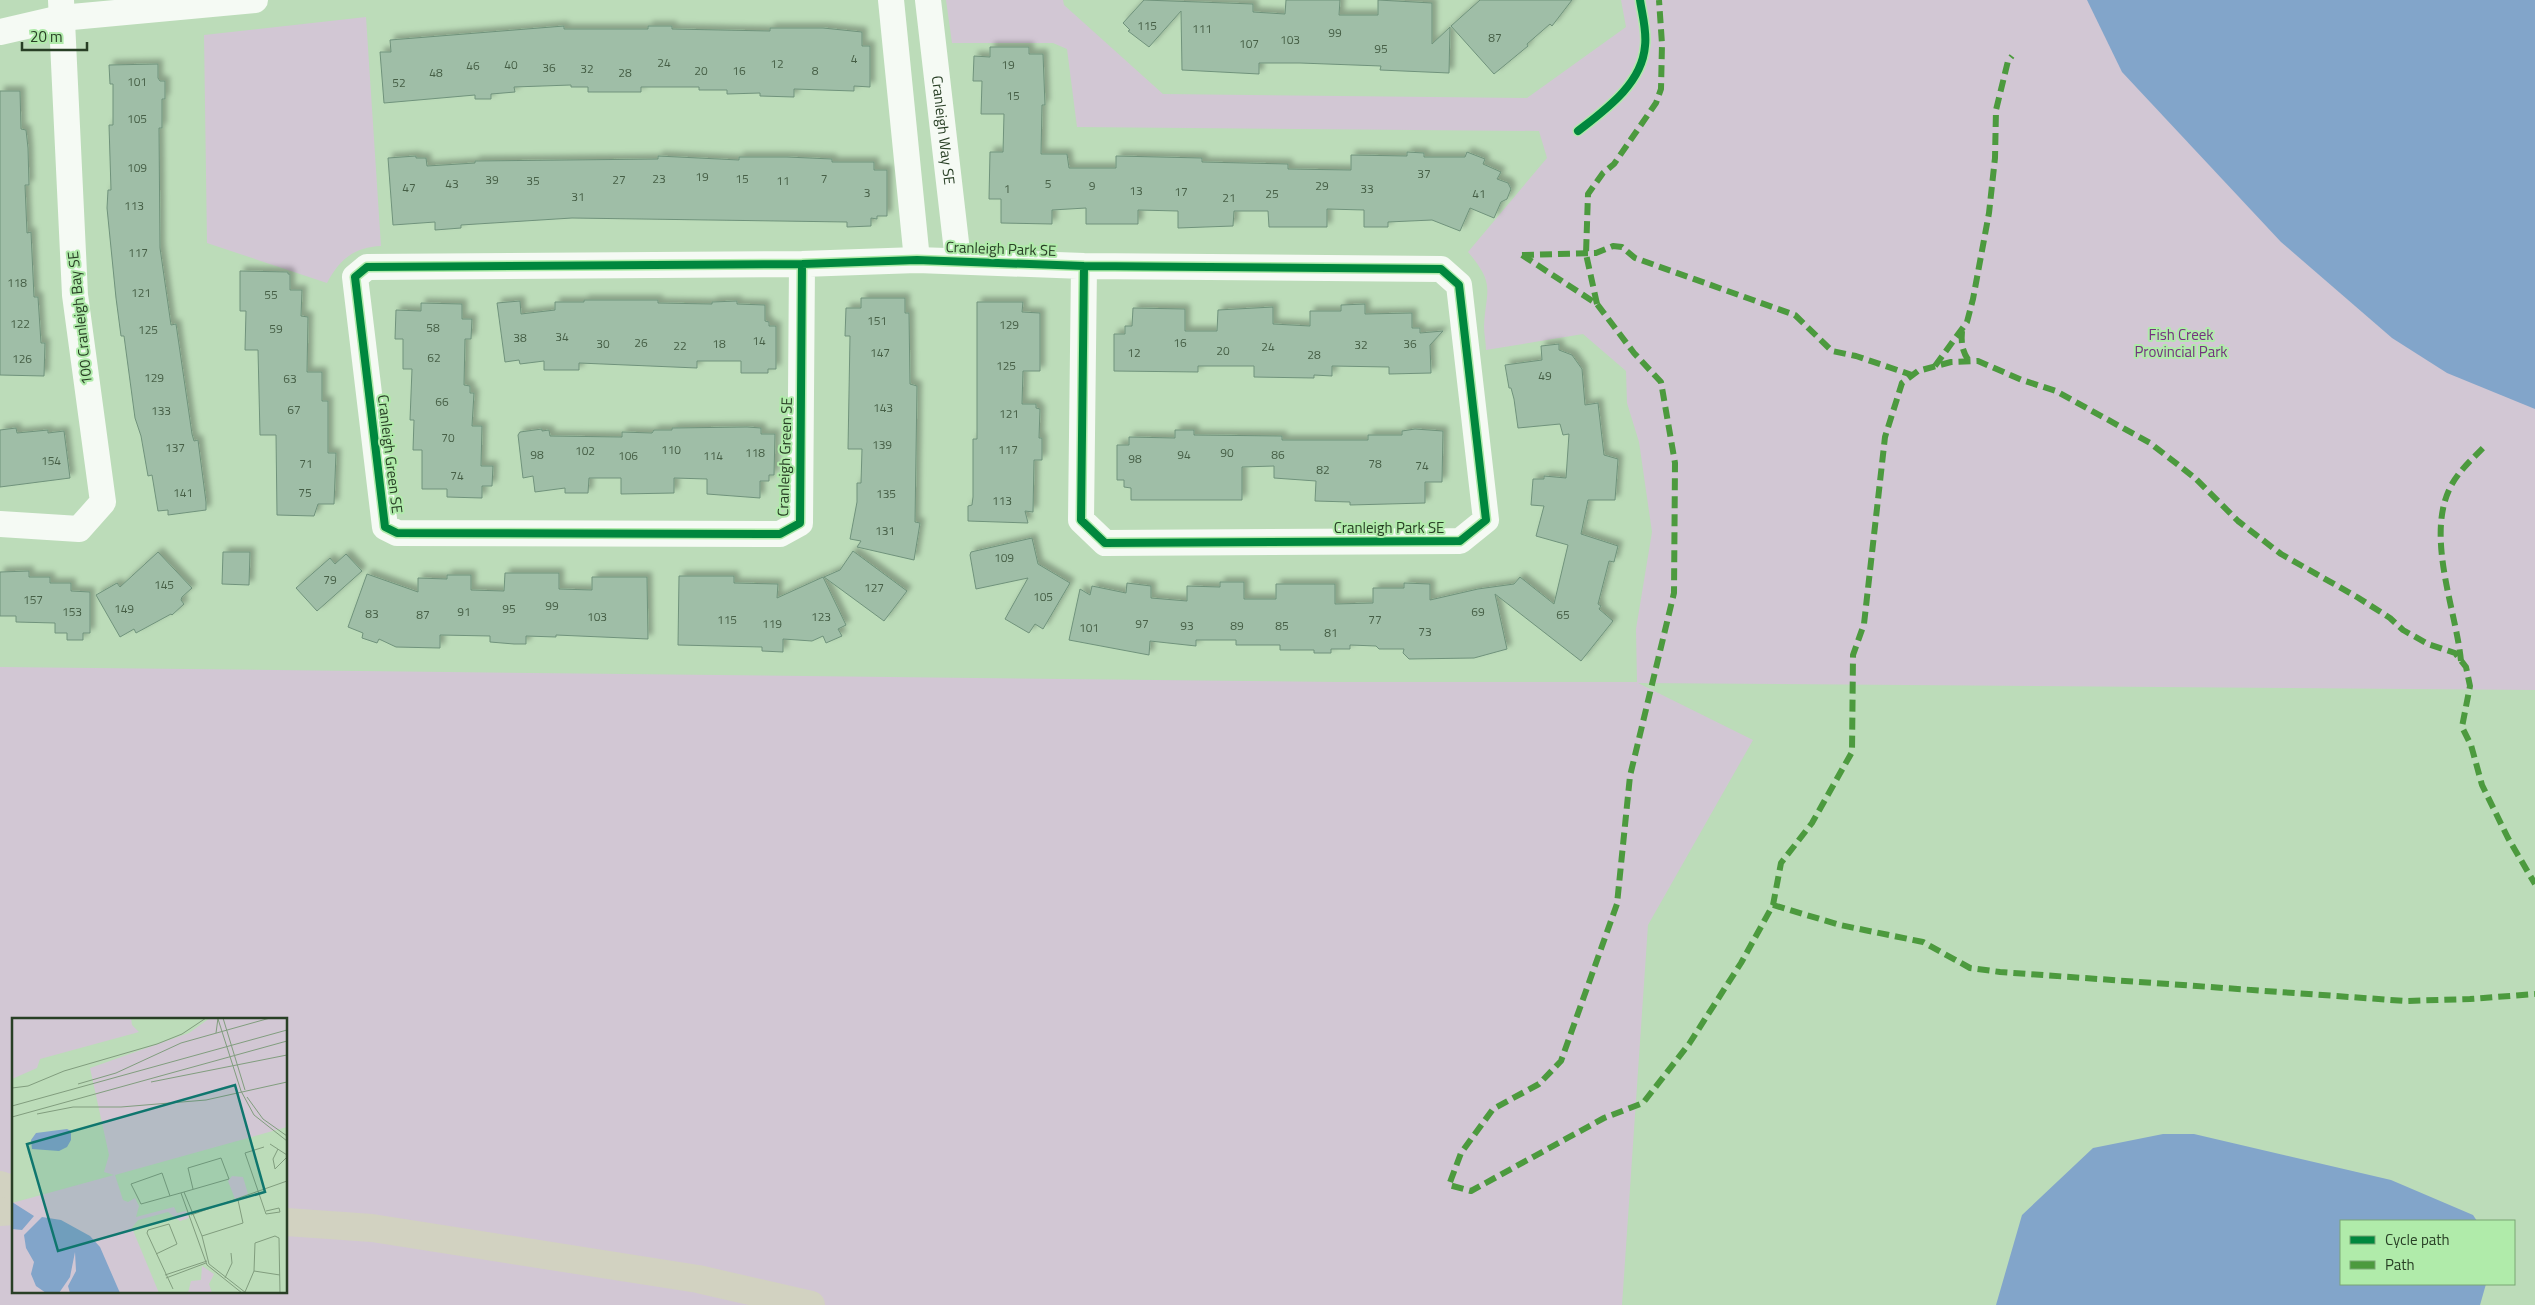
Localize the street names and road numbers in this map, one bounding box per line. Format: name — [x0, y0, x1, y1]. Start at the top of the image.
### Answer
street label: Cranleigh Way SE — [926, 74, 961, 186]
street label: Cranleigh Park SE — [945, 235, 1057, 262]
street label: 100 Cranleigh Bay SE — [61, 250, 98, 386]
street label: Cranleigh Green SE — [372, 393, 409, 515]
street label: Cranleigh Green SE — [771, 397, 798, 517]
street label: Cranleigh Park SE — [1334, 516, 1444, 539]

